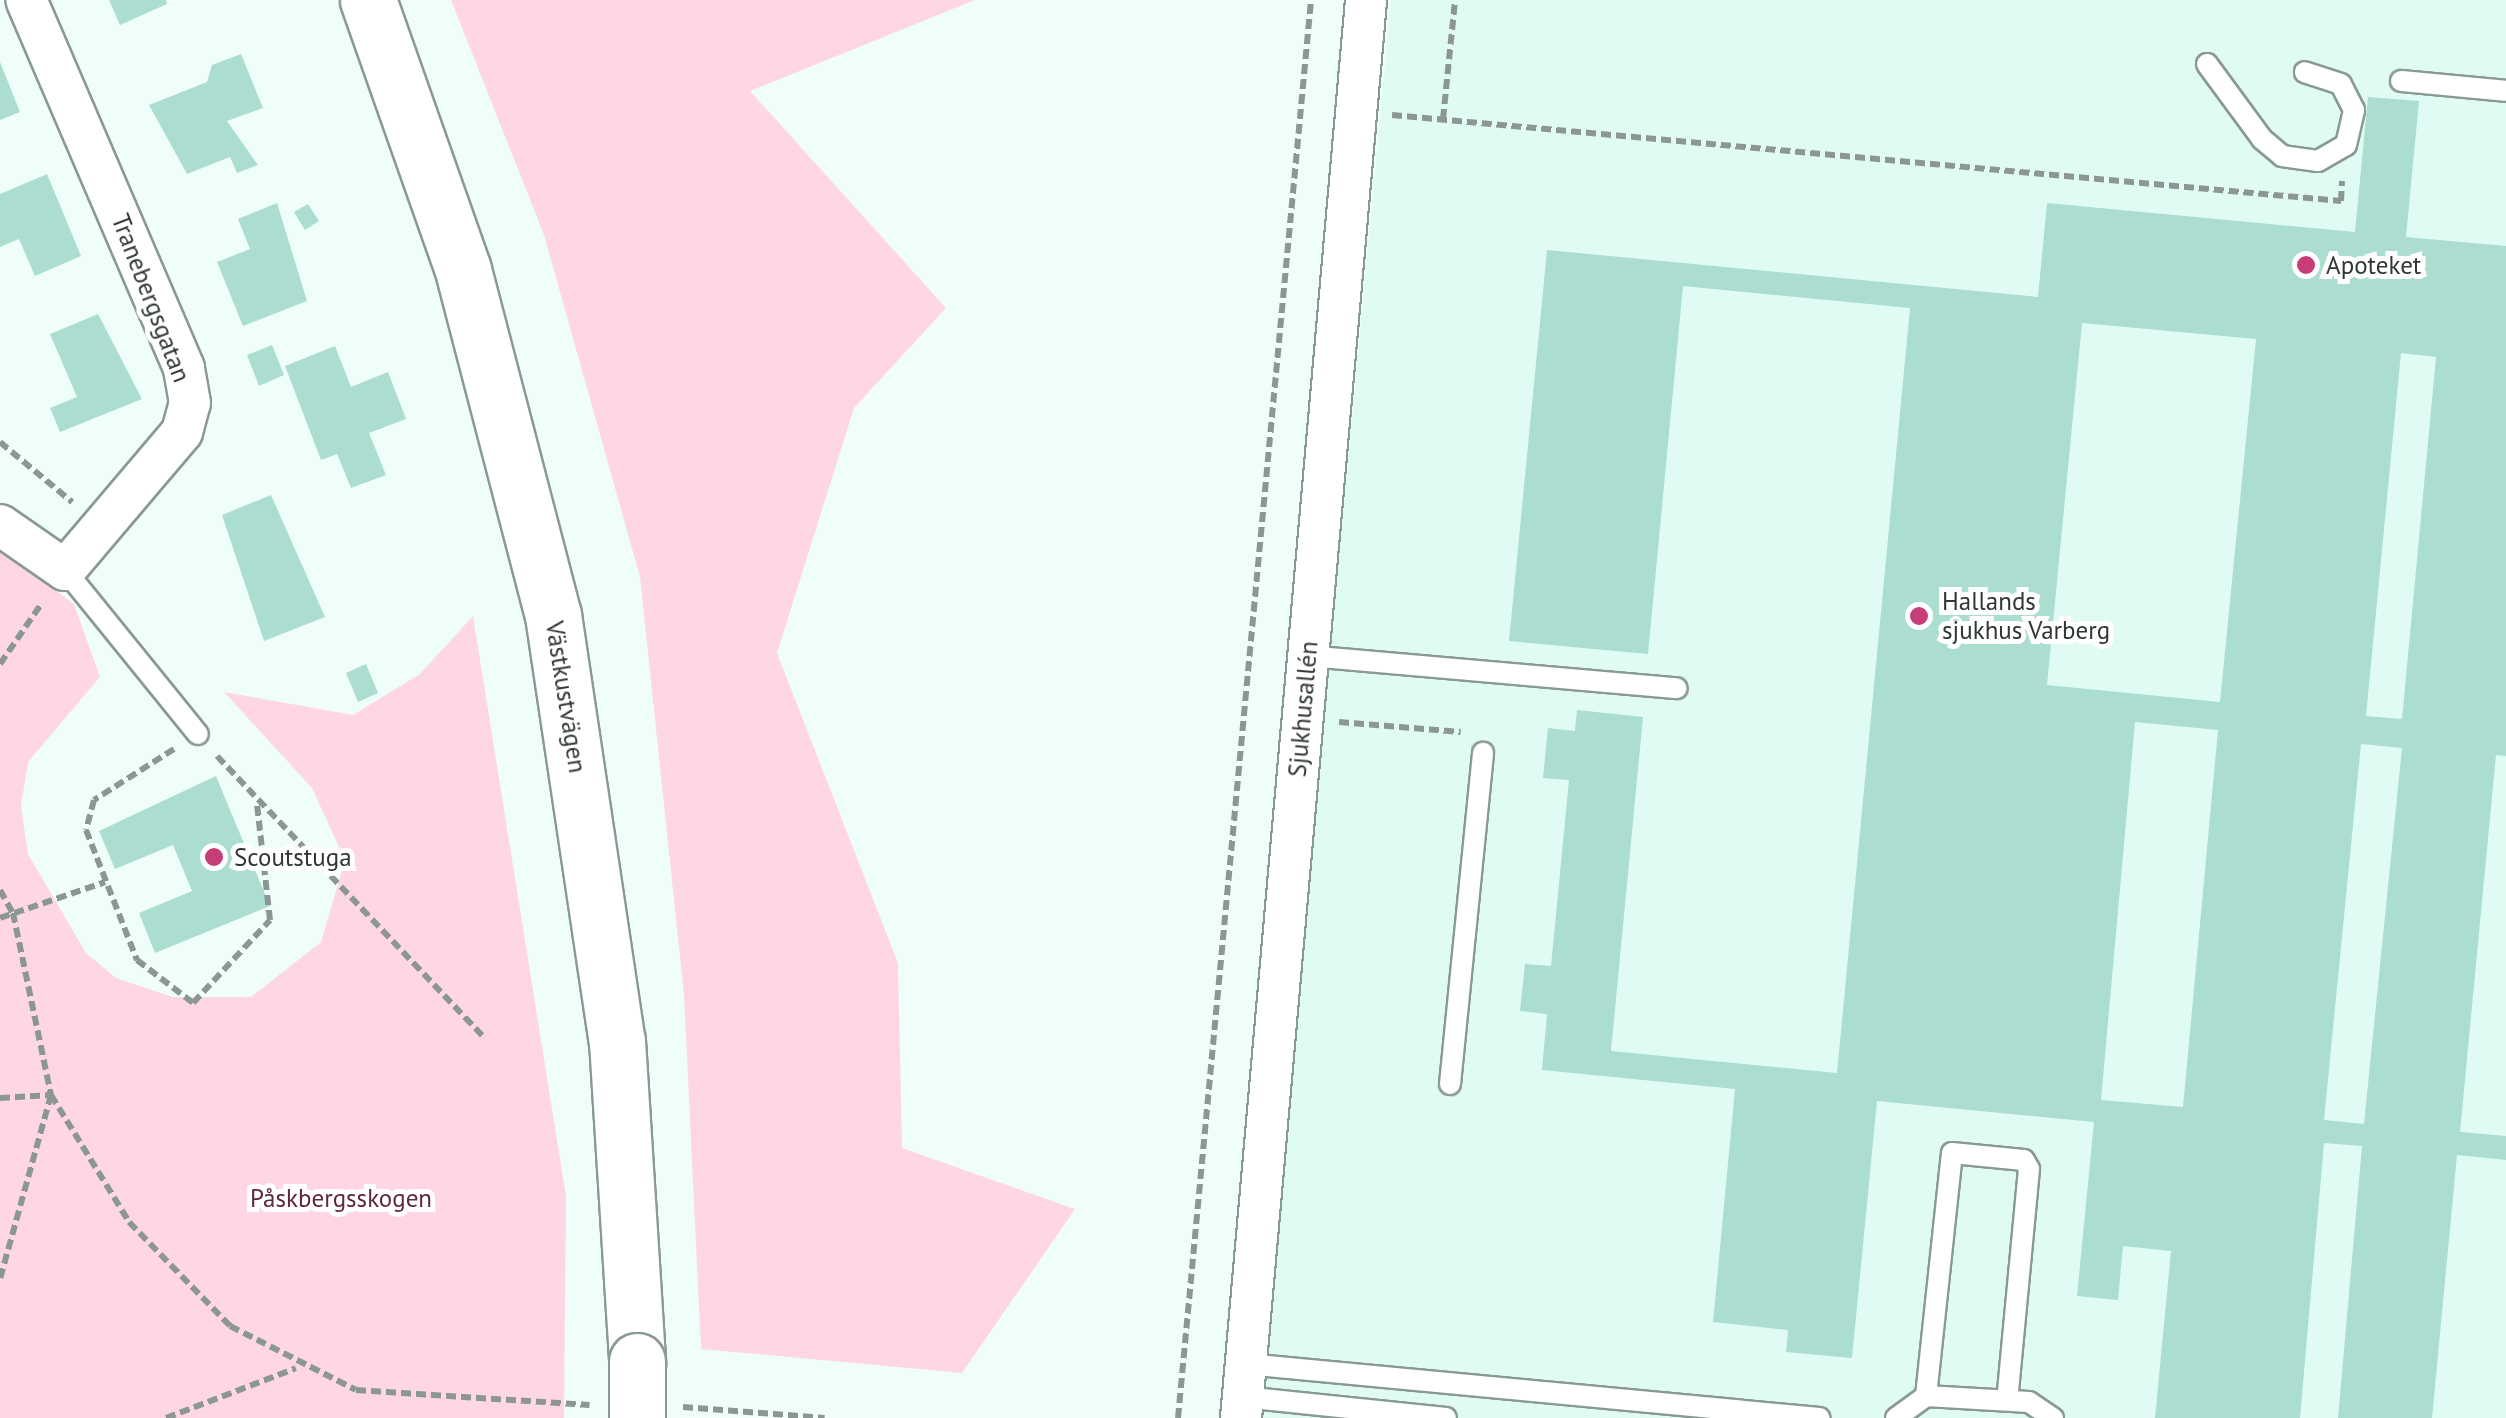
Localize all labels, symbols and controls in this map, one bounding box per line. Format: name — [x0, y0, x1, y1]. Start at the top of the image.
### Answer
street label: Tranebergsgatan — [105, 210, 197, 386]
place label: Apoteket — [2326, 250, 2421, 280]
marker: Apoteket — [2295, 254, 2317, 276]
place label: Hallands sjukhus Varberg — [1942, 587, 2111, 646]
marker: Hallands sjukhus Varberg — [1906, 603, 1932, 629]
street label: Västkustvägen — [539, 619, 593, 775]
street label: Sjukhusallén — [1282, 640, 1324, 778]
place label: Scoutstuga — [234, 842, 352, 872]
marker: Scoutstuga — [203, 846, 225, 868]
park label: Påskbergsskogen — [250, 1183, 432, 1213]

